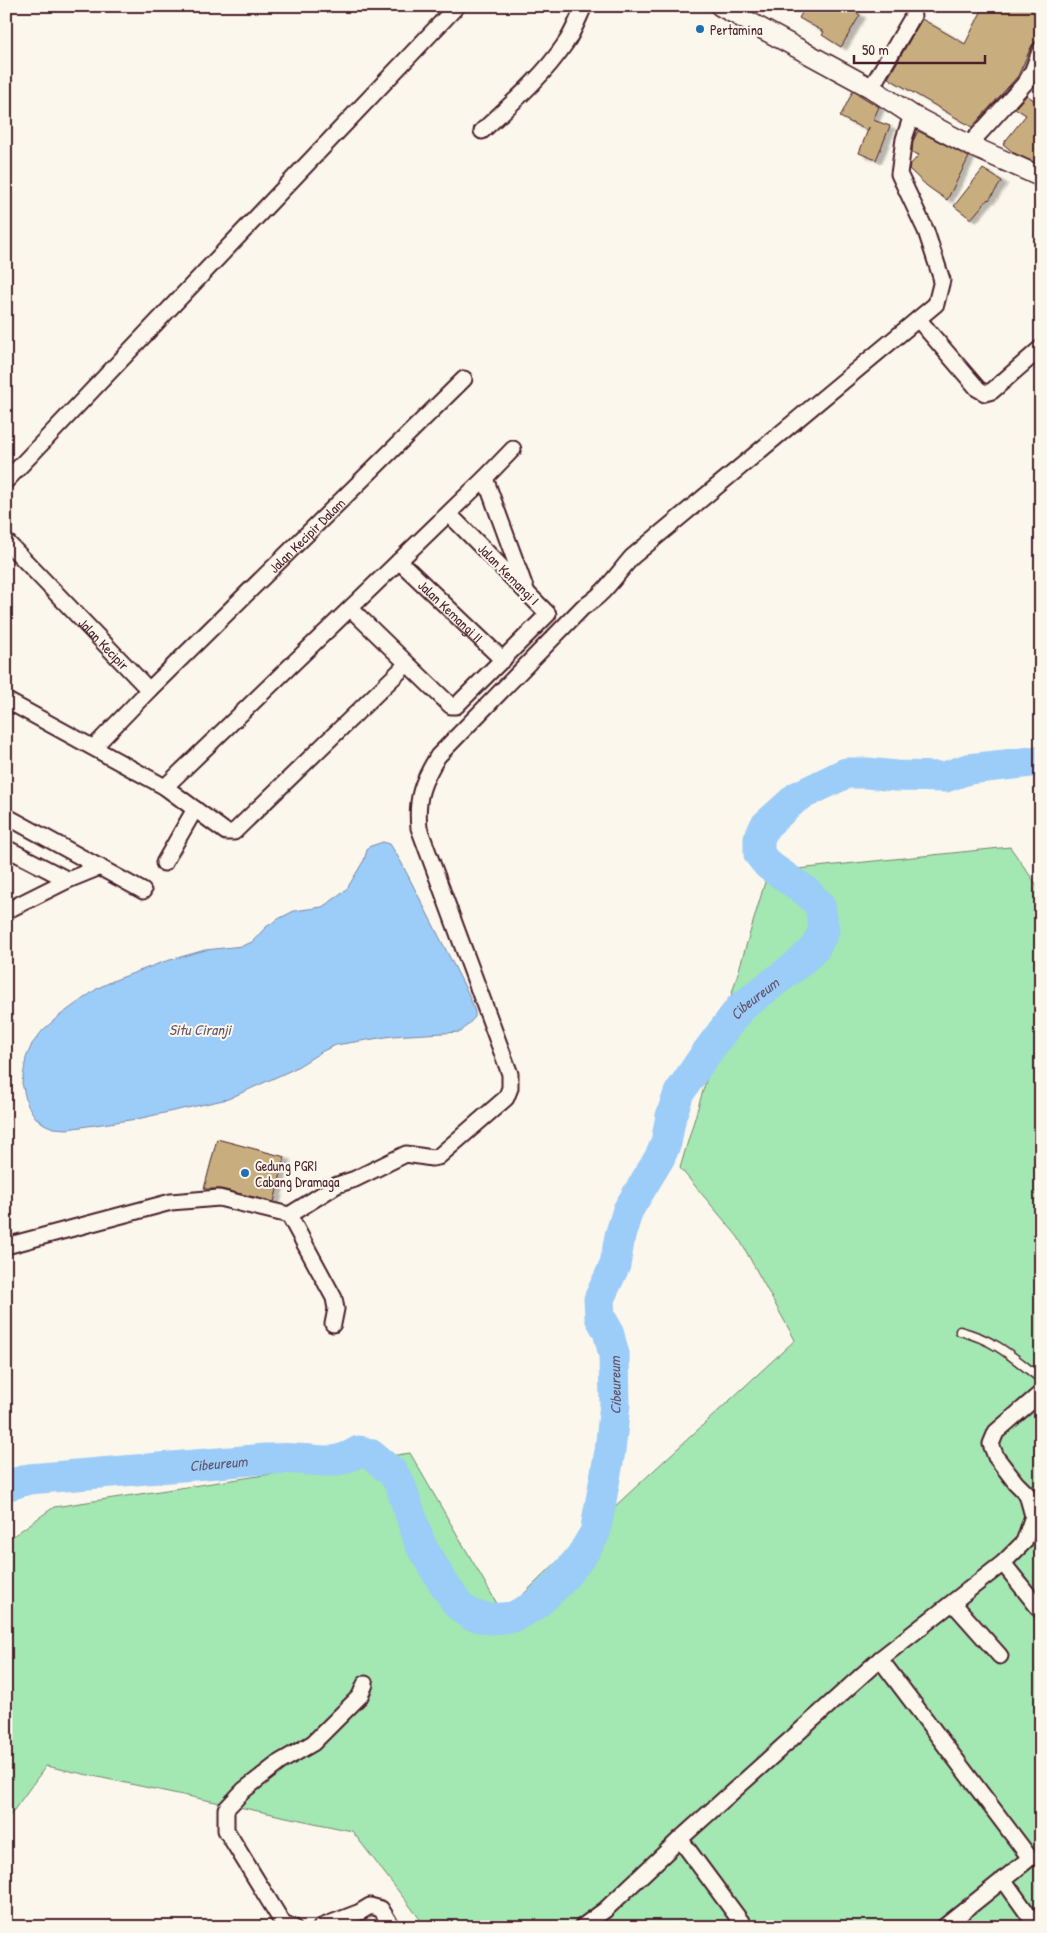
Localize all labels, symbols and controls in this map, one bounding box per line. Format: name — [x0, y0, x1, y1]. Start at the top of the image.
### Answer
place label: Pertamina — [710, 20, 763, 39]
marker: Pertamina — [694, 23, 706, 35]
scale bar — [854, 32, 986, 64]
text: 50 m — [862, 39, 889, 60]
street label: Jalan Kecipir Dalam — [264, 493, 348, 576]
street label: Jalan Kemangi I — [473, 539, 544, 610]
street label: Jalan Kemangi II — [415, 575, 488, 646]
street label: Jalan Kecipir — [75, 613, 134, 674]
water label: Cibeureum — [724, 971, 784, 1024]
water label: Situ Ciranji — [169, 1019, 233, 1040]
place label: Gedung PGRI Cabang Dramaga — [255, 1156, 340, 1192]
marker: Gedung PGRI Cabang Dramaga — [239, 1167, 251, 1179]
water label: Cibeureum — [603, 1355, 626, 1415]
water label: Cibeureum — [189, 1450, 249, 1476]

